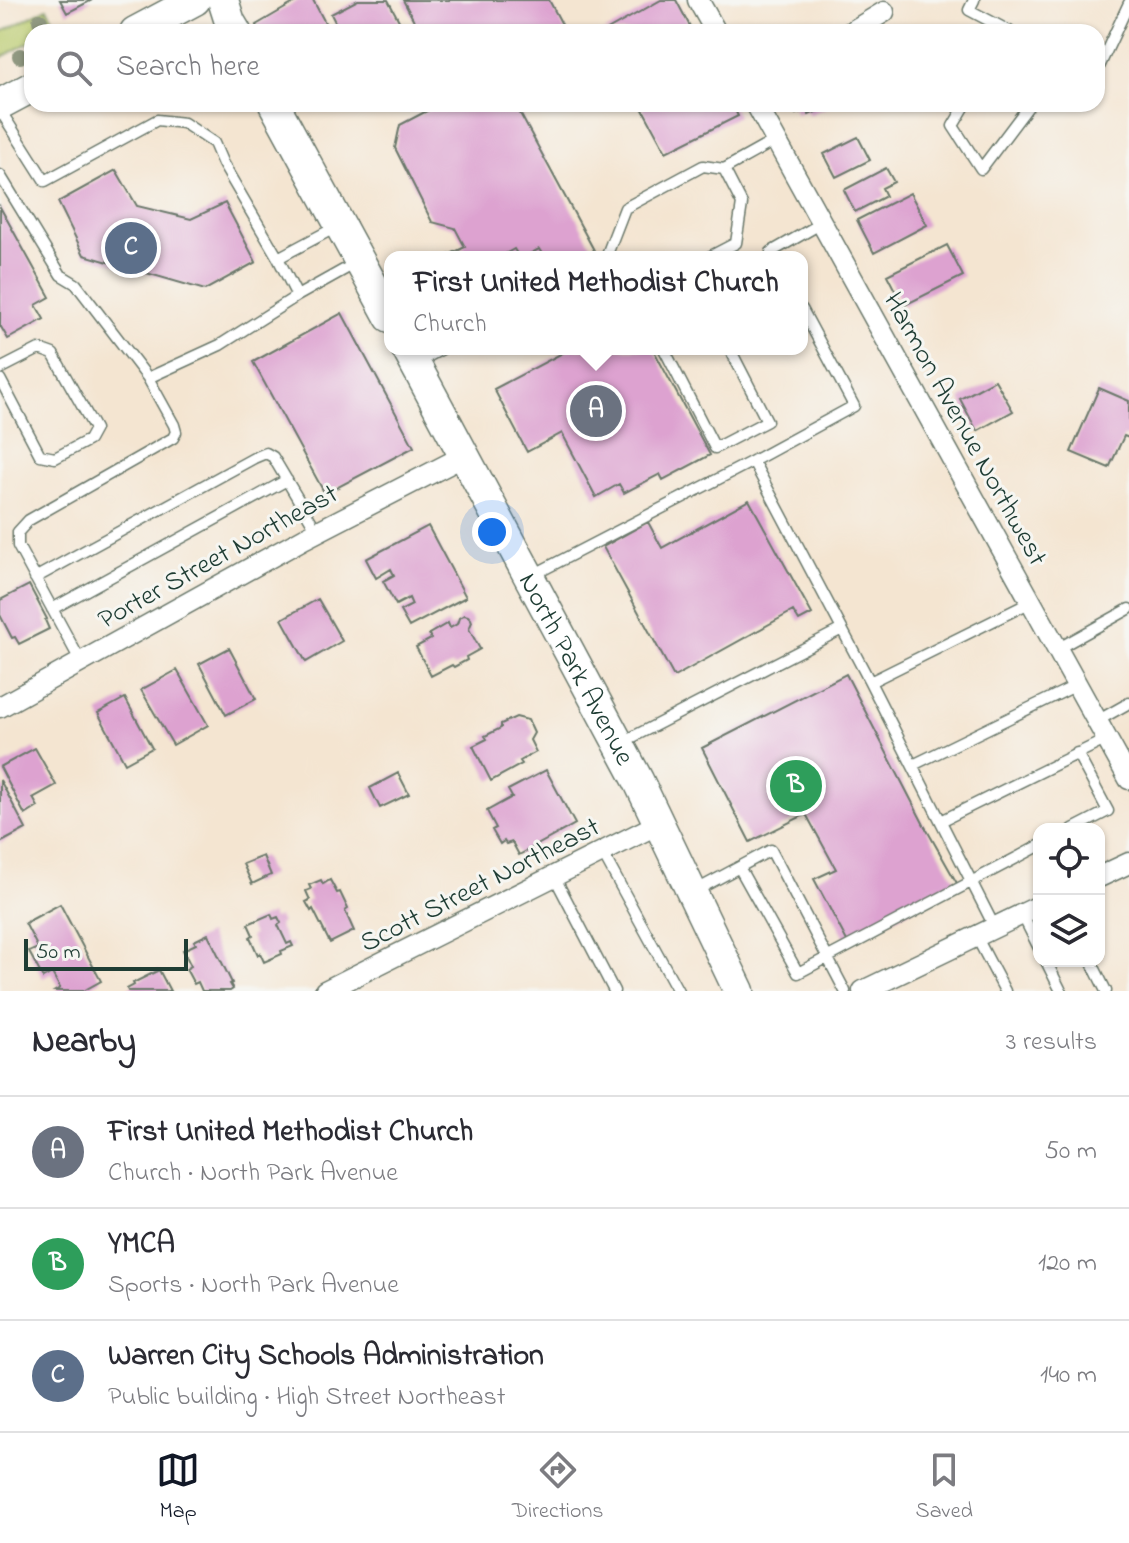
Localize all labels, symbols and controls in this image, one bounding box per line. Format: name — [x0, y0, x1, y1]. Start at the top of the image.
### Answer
search box — [24, 24, 1105, 112]
icon: search — [52, 46, 96, 90]
text: Search here — [116, 46, 260, 90]
pin: C — [105, 218, 157, 278]
popup — [384, 251, 808, 355]
text: First United Methodist Church — [413, 262, 779, 306]
street label: Harmon Avenue Northwest — [872, 285, 1056, 574]
text: Church — [413, 306, 487, 344]
pin: A — [570, 381, 622, 441]
street label: Porter Street Northeast — [91, 475, 346, 641]
your location — [472, 512, 512, 552]
street label: North Park Avenue — [506, 566, 644, 774]
pin: B — [770, 756, 822, 816]
street label: Scott Street Northeast — [353, 808, 608, 964]
map controls — [1033, 823, 1105, 967]
button: locate — [1033, 823, 1105, 895]
button: layers — [1033, 895, 1105, 967]
scale bar — [24, 935, 188, 971]
text: 50 m — [36, 937, 81, 969]
text: Nearby — [32, 1018, 136, 1068]
text: 3 results — [1006, 1024, 1097, 1062]
text: First United Methodist Church — [108, 1111, 473, 1155]
text: A — [50, 1133, 66, 1171]
text: 50 m — [1044, 1133, 1097, 1171]
text: Church · North Park Avenue — [108, 1155, 398, 1193]
text: YMCA — [108, 1223, 175, 1267]
text: B — [49, 1245, 67, 1283]
text: 120 m — [1038, 1245, 1097, 1283]
text: Sports · North Park Avenue — [108, 1267, 399, 1305]
text: Warren City Schools Administration — [108, 1335, 544, 1379]
text: C — [51, 1357, 65, 1395]
text: 140 m — [1040, 1357, 1097, 1395]
text: Public building · High Street Northeast — [108, 1379, 505, 1417]
tab: Map — [156, 1448, 200, 1528]
tab: Directions — [512, 1448, 603, 1528]
tab: Saved — [916, 1448, 973, 1528]

